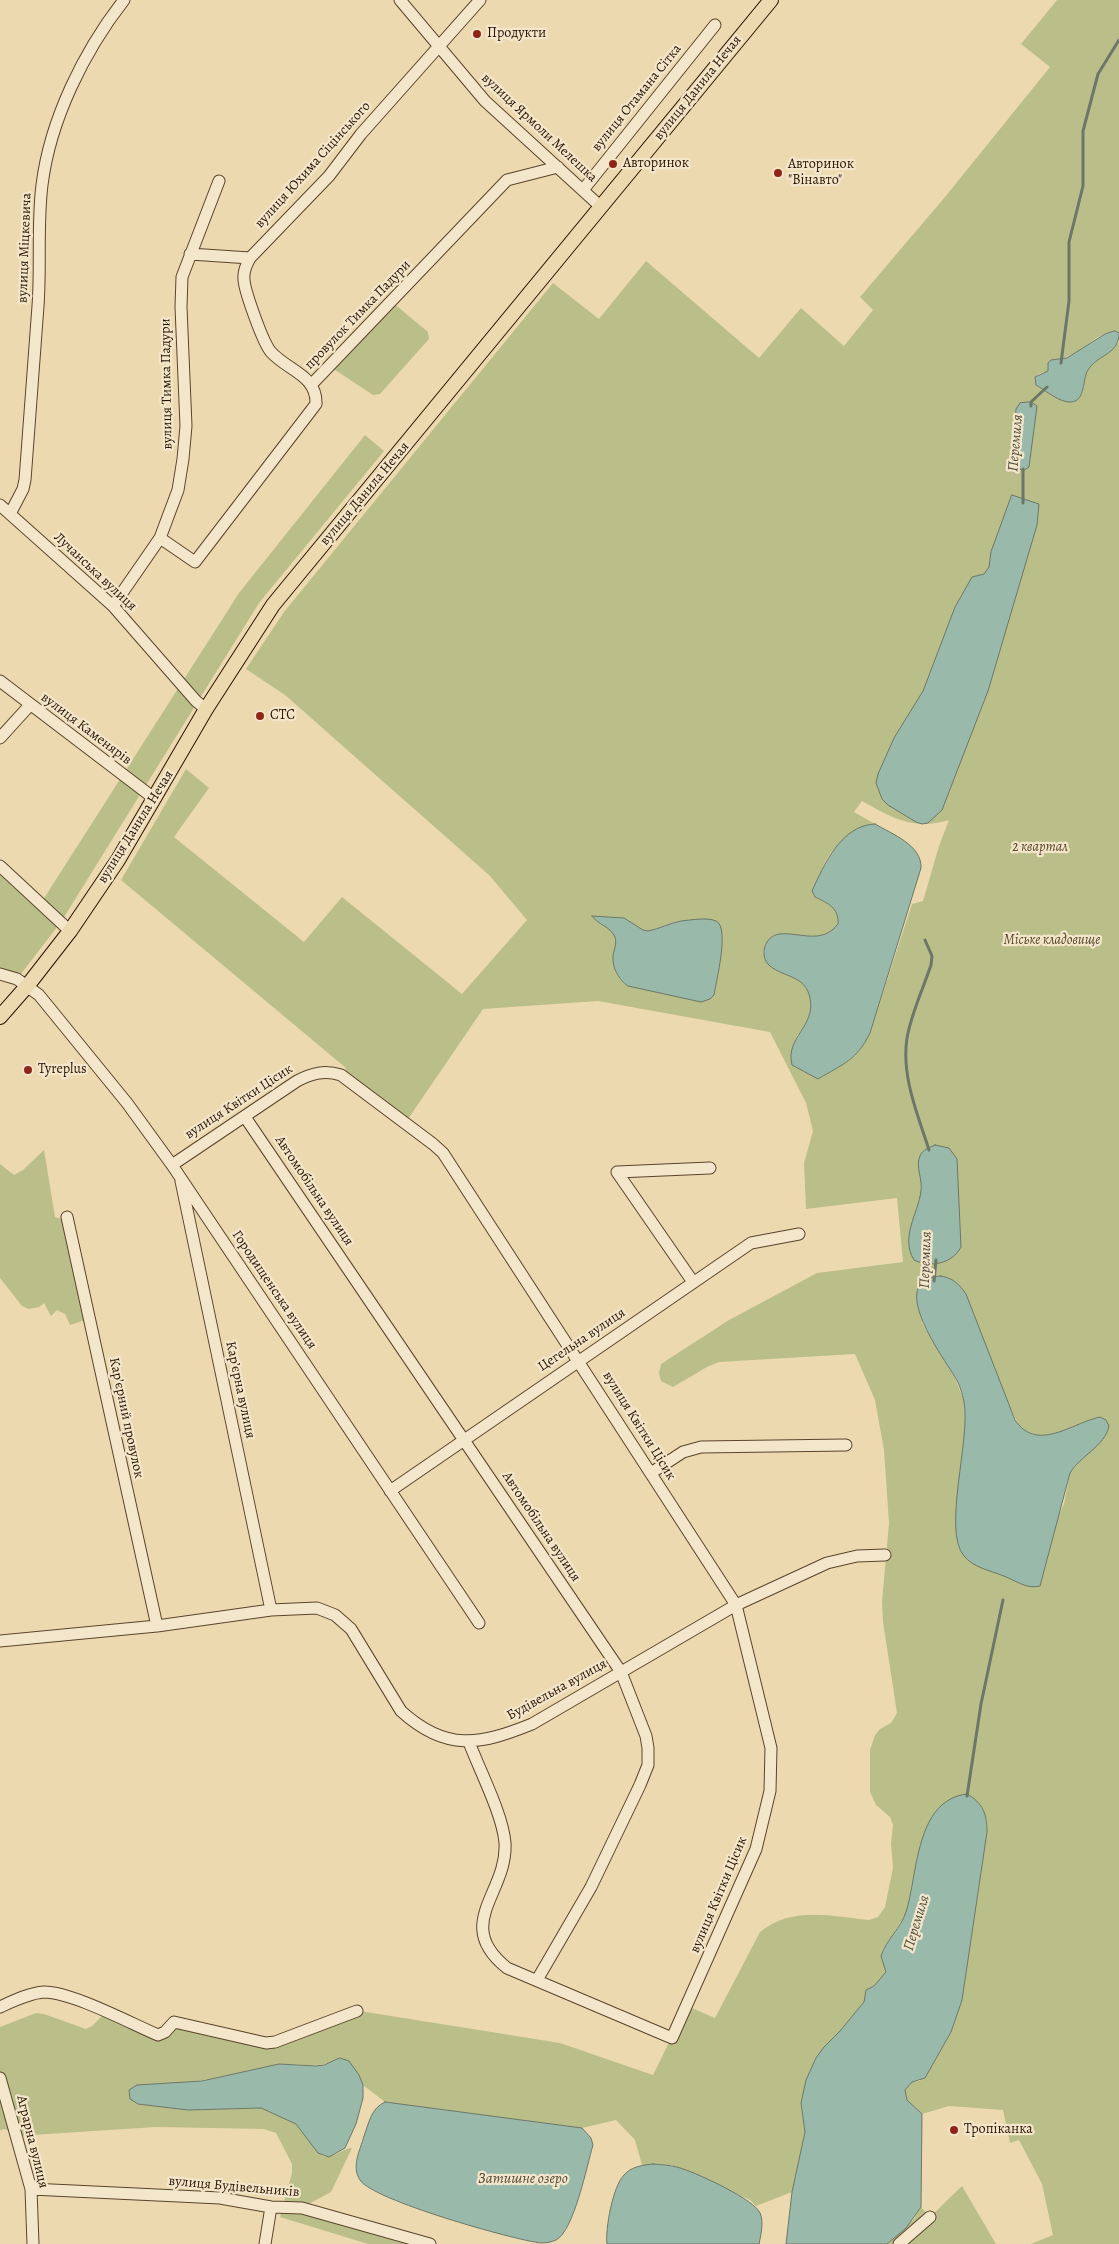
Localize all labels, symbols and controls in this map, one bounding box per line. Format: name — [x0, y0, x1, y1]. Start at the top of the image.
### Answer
place label: Продукти — [487, 26, 546, 42]
marker: Продукти — [471, 28, 483, 40]
street label: вулиця Данила Нечая — [651, 32, 745, 144]
street label: вулиця Отамана Сітка — [589, 41, 685, 155]
street label: вулиця Ярмоли Мелешка — [478, 70, 600, 186]
street label: вулиця Юхима Сіцінського — [252, 98, 374, 232]
place label: Авторинок — [623, 156, 689, 172]
place label: Авторинок "Вінавто" — [788, 157, 854, 190]
marker: Авторинок — [607, 158, 619, 170]
marker: Авторинок "Вінавто" — [772, 167, 784, 179]
street label: вулиця Міцкевича — [15, 193, 35, 303]
street label: провулок Тимка Падури — [301, 257, 415, 373]
street label: вулиця Тимка Падури — [157, 318, 177, 450]
water label: Перемиля — [1005, 414, 1027, 472]
street label: вулиця Данила Нечая — [317, 439, 413, 549]
street label: Лучанська вулиця — [50, 529, 140, 615]
street label: вулиця Каменярів — [37, 689, 135, 769]
place label: СТС — [270, 708, 295, 724]
marker: СТС — [254, 710, 266, 722]
street label: вулиця Данила Нечая — [94, 767, 178, 887]
park label: 2 квартал — [1012, 840, 1068, 856]
park label: Міське кладовище — [1004, 933, 1100, 949]
street label: вулиця Квітки Цісик — [182, 1061, 296, 1143]
place label: Tyreplus — [38, 1062, 87, 1078]
marker: Tyreplus — [22, 1064, 34, 1076]
street label: Автомобільна вулиця — [271, 1133, 357, 1249]
street label: Городищенська вулиця — [228, 1227, 320, 1353]
water label: Перемиля — [916, 1231, 936, 1289]
street label: Цегельна вулиця — [535, 1305, 629, 1375]
street label: Карʼєрна вулиця — [221, 1340, 259, 1440]
street label: Карʼєрний провулок — [105, 1356, 147, 1480]
street label: вулиця Квітки Цісик — [599, 1369, 679, 1483]
street label: Автомобільна вулиця — [498, 1469, 584, 1585]
street label: Будівельна вулиця — [504, 1656, 610, 1724]
street label: вулиця Квітки Цісик — [687, 1834, 751, 1956]
water label: Перемиля — [900, 1893, 934, 1953]
street label: Аграрна вулиця — [12, 2094, 52, 2190]
place label: Тропіканка — [964, 2122, 1033, 2138]
marker: Тропіканка — [948, 2124, 960, 2136]
water label: Затишне озеро — [478, 2170, 568, 2188]
street label: вулиця Будівельників — [168, 2173, 300, 2201]

